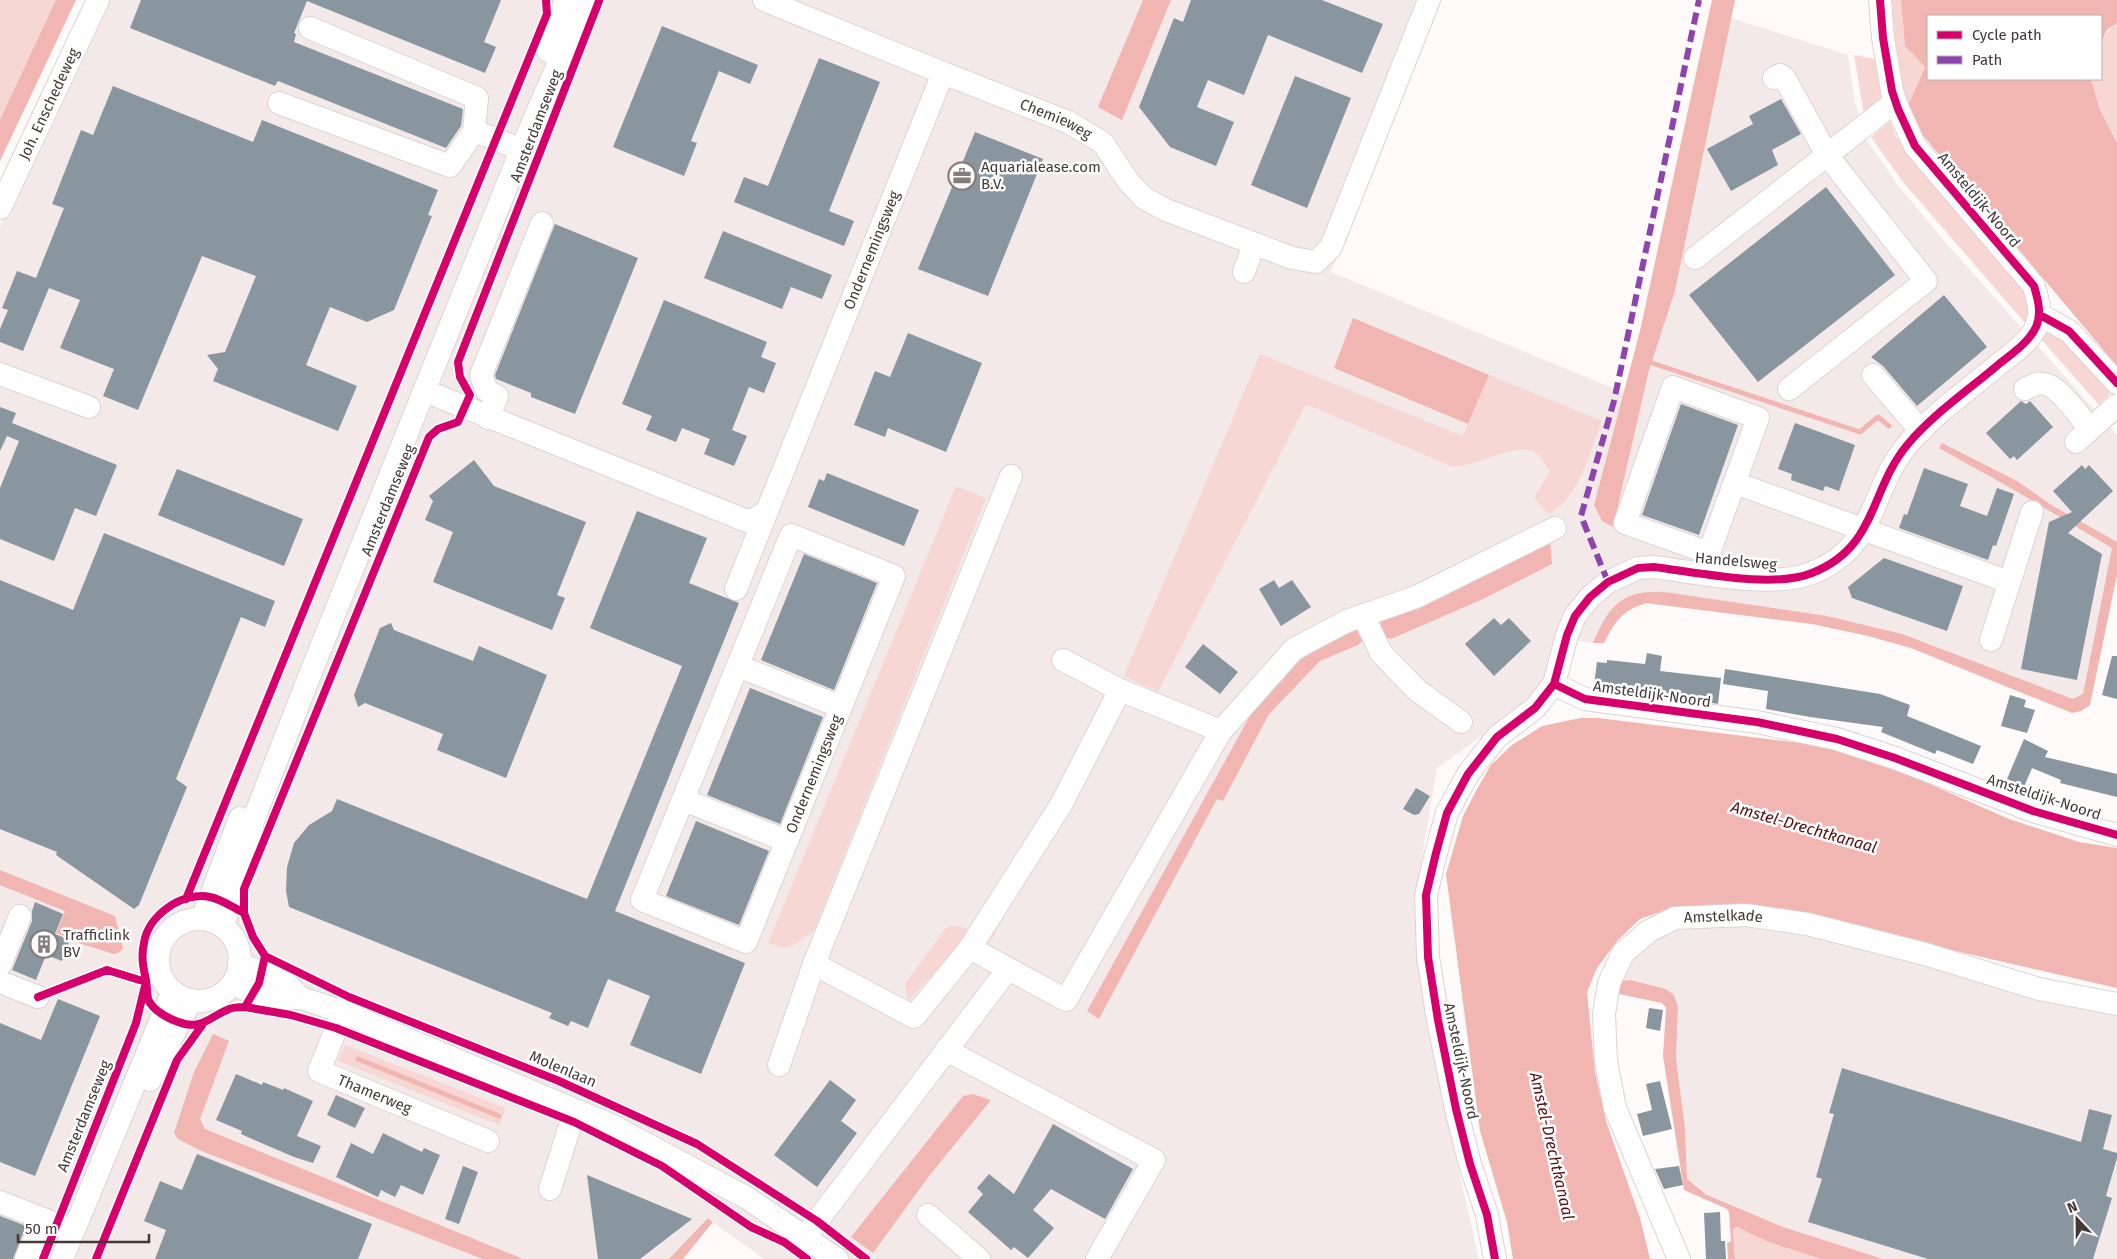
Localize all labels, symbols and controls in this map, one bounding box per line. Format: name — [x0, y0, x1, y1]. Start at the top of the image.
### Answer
legend — [1927, 15, 2102, 80]
text: Cycle path — [1972, 26, 2042, 44]
street label: Joh. Enschedeweg — [15, 45, 83, 163]
text: Path — [1972, 51, 2002, 69]
street label: Amsterdamseweg — [506, 67, 566, 185]
street label: Chemieweg — [1017, 95, 1095, 143]
street label: Amsteldijk-Noord — [1934, 149, 2024, 251]
place label: Aquarialease.com B.V. — [981, 158, 1101, 193]
office icon: Aquarialease.com B.V. — [947, 161, 977, 191]
street label: Ondernemingsweg — [840, 188, 904, 312]
street label: Amsterdamseweg — [357, 441, 419, 559]
street label: Handelsweg — [1694, 548, 1778, 574]
street label: Amsteldijk-Noord — [1592, 677, 1712, 711]
street label: Ondernemingsweg — [782, 712, 846, 836]
street label: Amsteldijk-Noord — [1985, 770, 2103, 824]
water label: Amstel-Drechtkanaal — [1728, 797, 1879, 857]
street label: Amstelkade — [1684, 906, 1764, 927]
place label: Trafficlink BV — [63, 926, 130, 961]
building icon: Trafficlink BV — [29, 929, 59, 959]
street label: Amsteldijk-Noord — [1440, 1001, 1482, 1121]
street label: Molenlaan — [527, 1047, 599, 1091]
street label: Amsterdamseweg — [53, 1057, 115, 1175]
water label: Amstel-Drechtkanaal — [1526, 1069, 1578, 1222]
street label: Thamerweg — [335, 1071, 415, 1117]
north arrow — [2052, 1194, 2102, 1244]
text: N — [2065, 1198, 2080, 1217]
scale bar — [18, 1212, 149, 1244]
text: 50 m — [25, 1220, 58, 1238]

